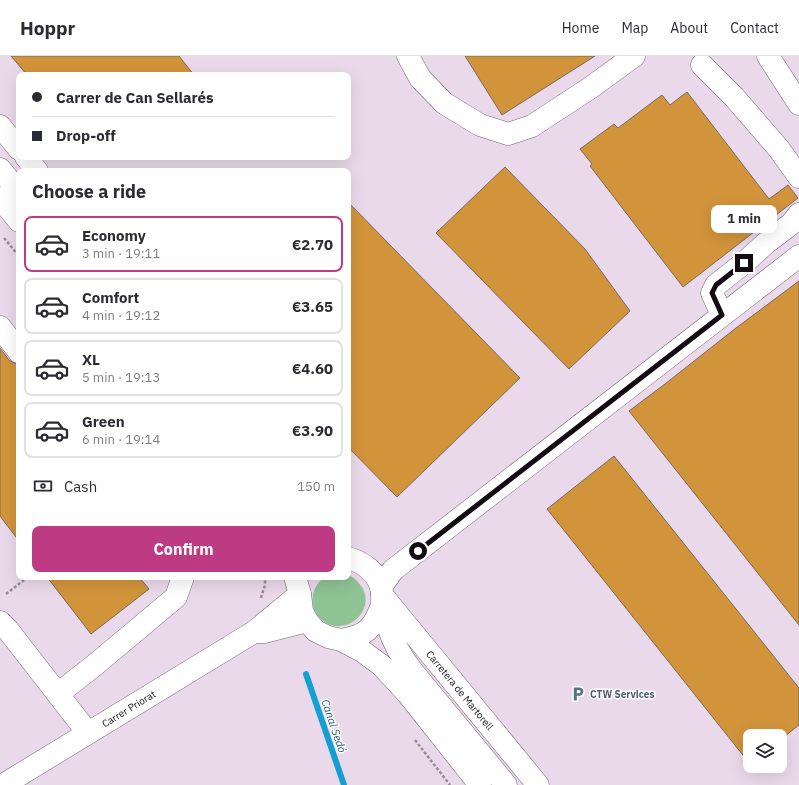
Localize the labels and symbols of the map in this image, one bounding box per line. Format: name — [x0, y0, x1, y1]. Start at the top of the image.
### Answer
callout: 1 min — [711, 205, 777, 233]
route end — [735, 254, 753, 272]
route start — [409, 542, 427, 560]
street label: Carretera de Martorell — [424, 648, 497, 733]
parking icon: CTW Services — [569, 685, 587, 703]
street label: Carrer Priorat — [99, 687, 158, 730]
place label: CTW Services — [590, 688, 654, 701]
water label: Canal Sedó — [318, 697, 350, 755]

